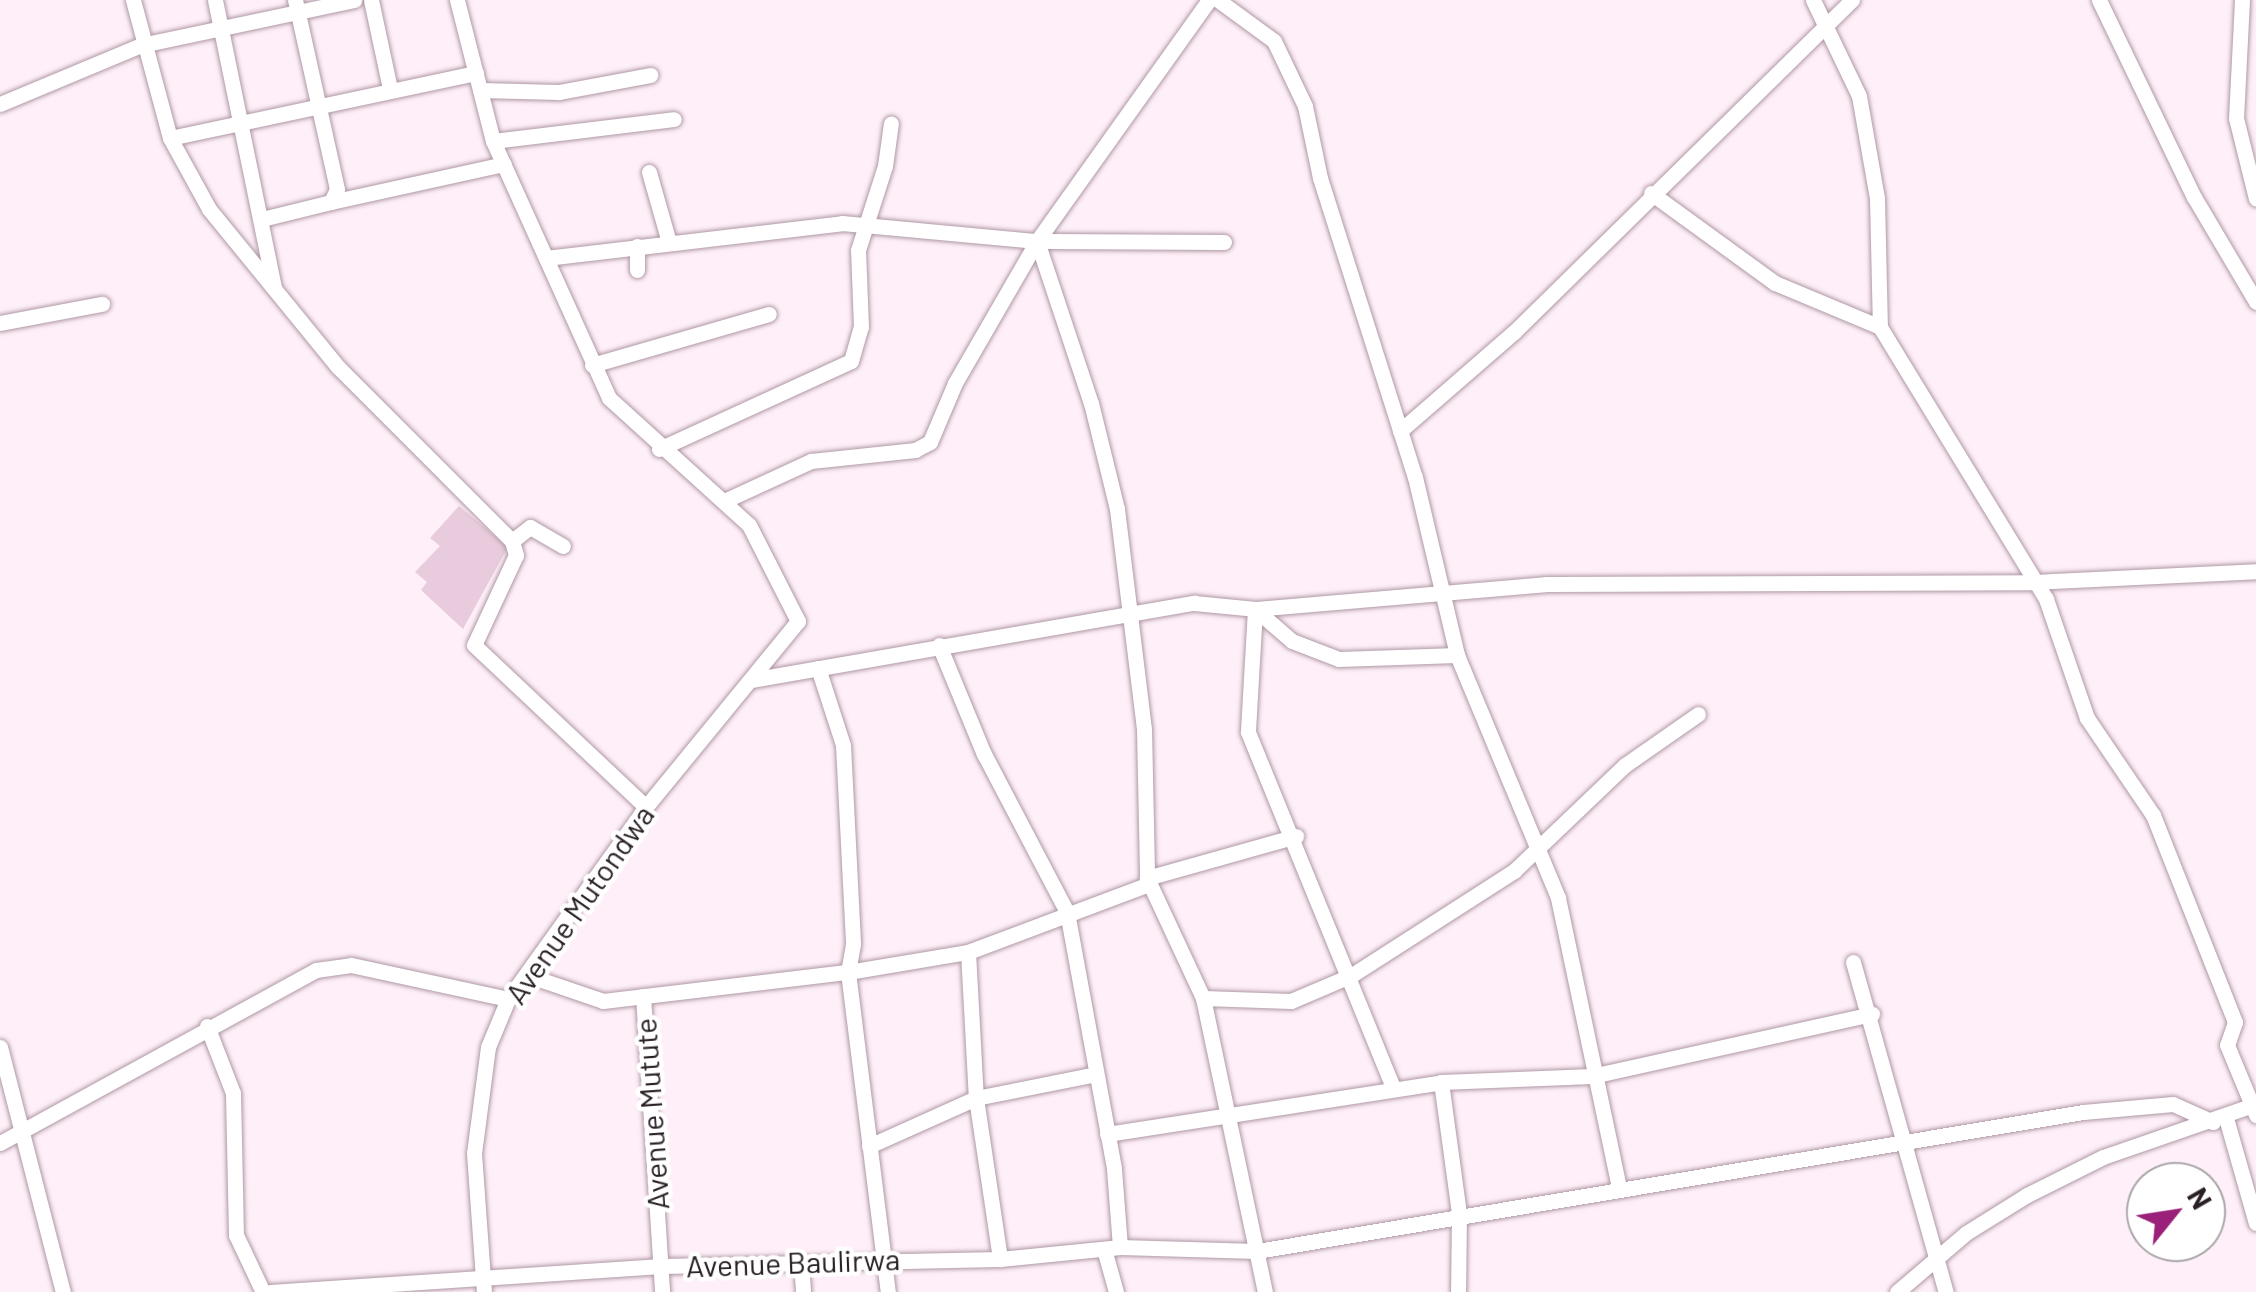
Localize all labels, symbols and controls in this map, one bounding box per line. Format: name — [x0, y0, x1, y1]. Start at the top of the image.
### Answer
street label: Avenue Mutondwa — [497, 798, 661, 1010]
street label: Avenue Mutute — [626, 1017, 676, 1211]
north arrow — [2126, 1162, 2226, 1262]
text: N — [2181, 1181, 2220, 1215]
street label: Avenue Baulirwa — [685, 1240, 901, 1284]

